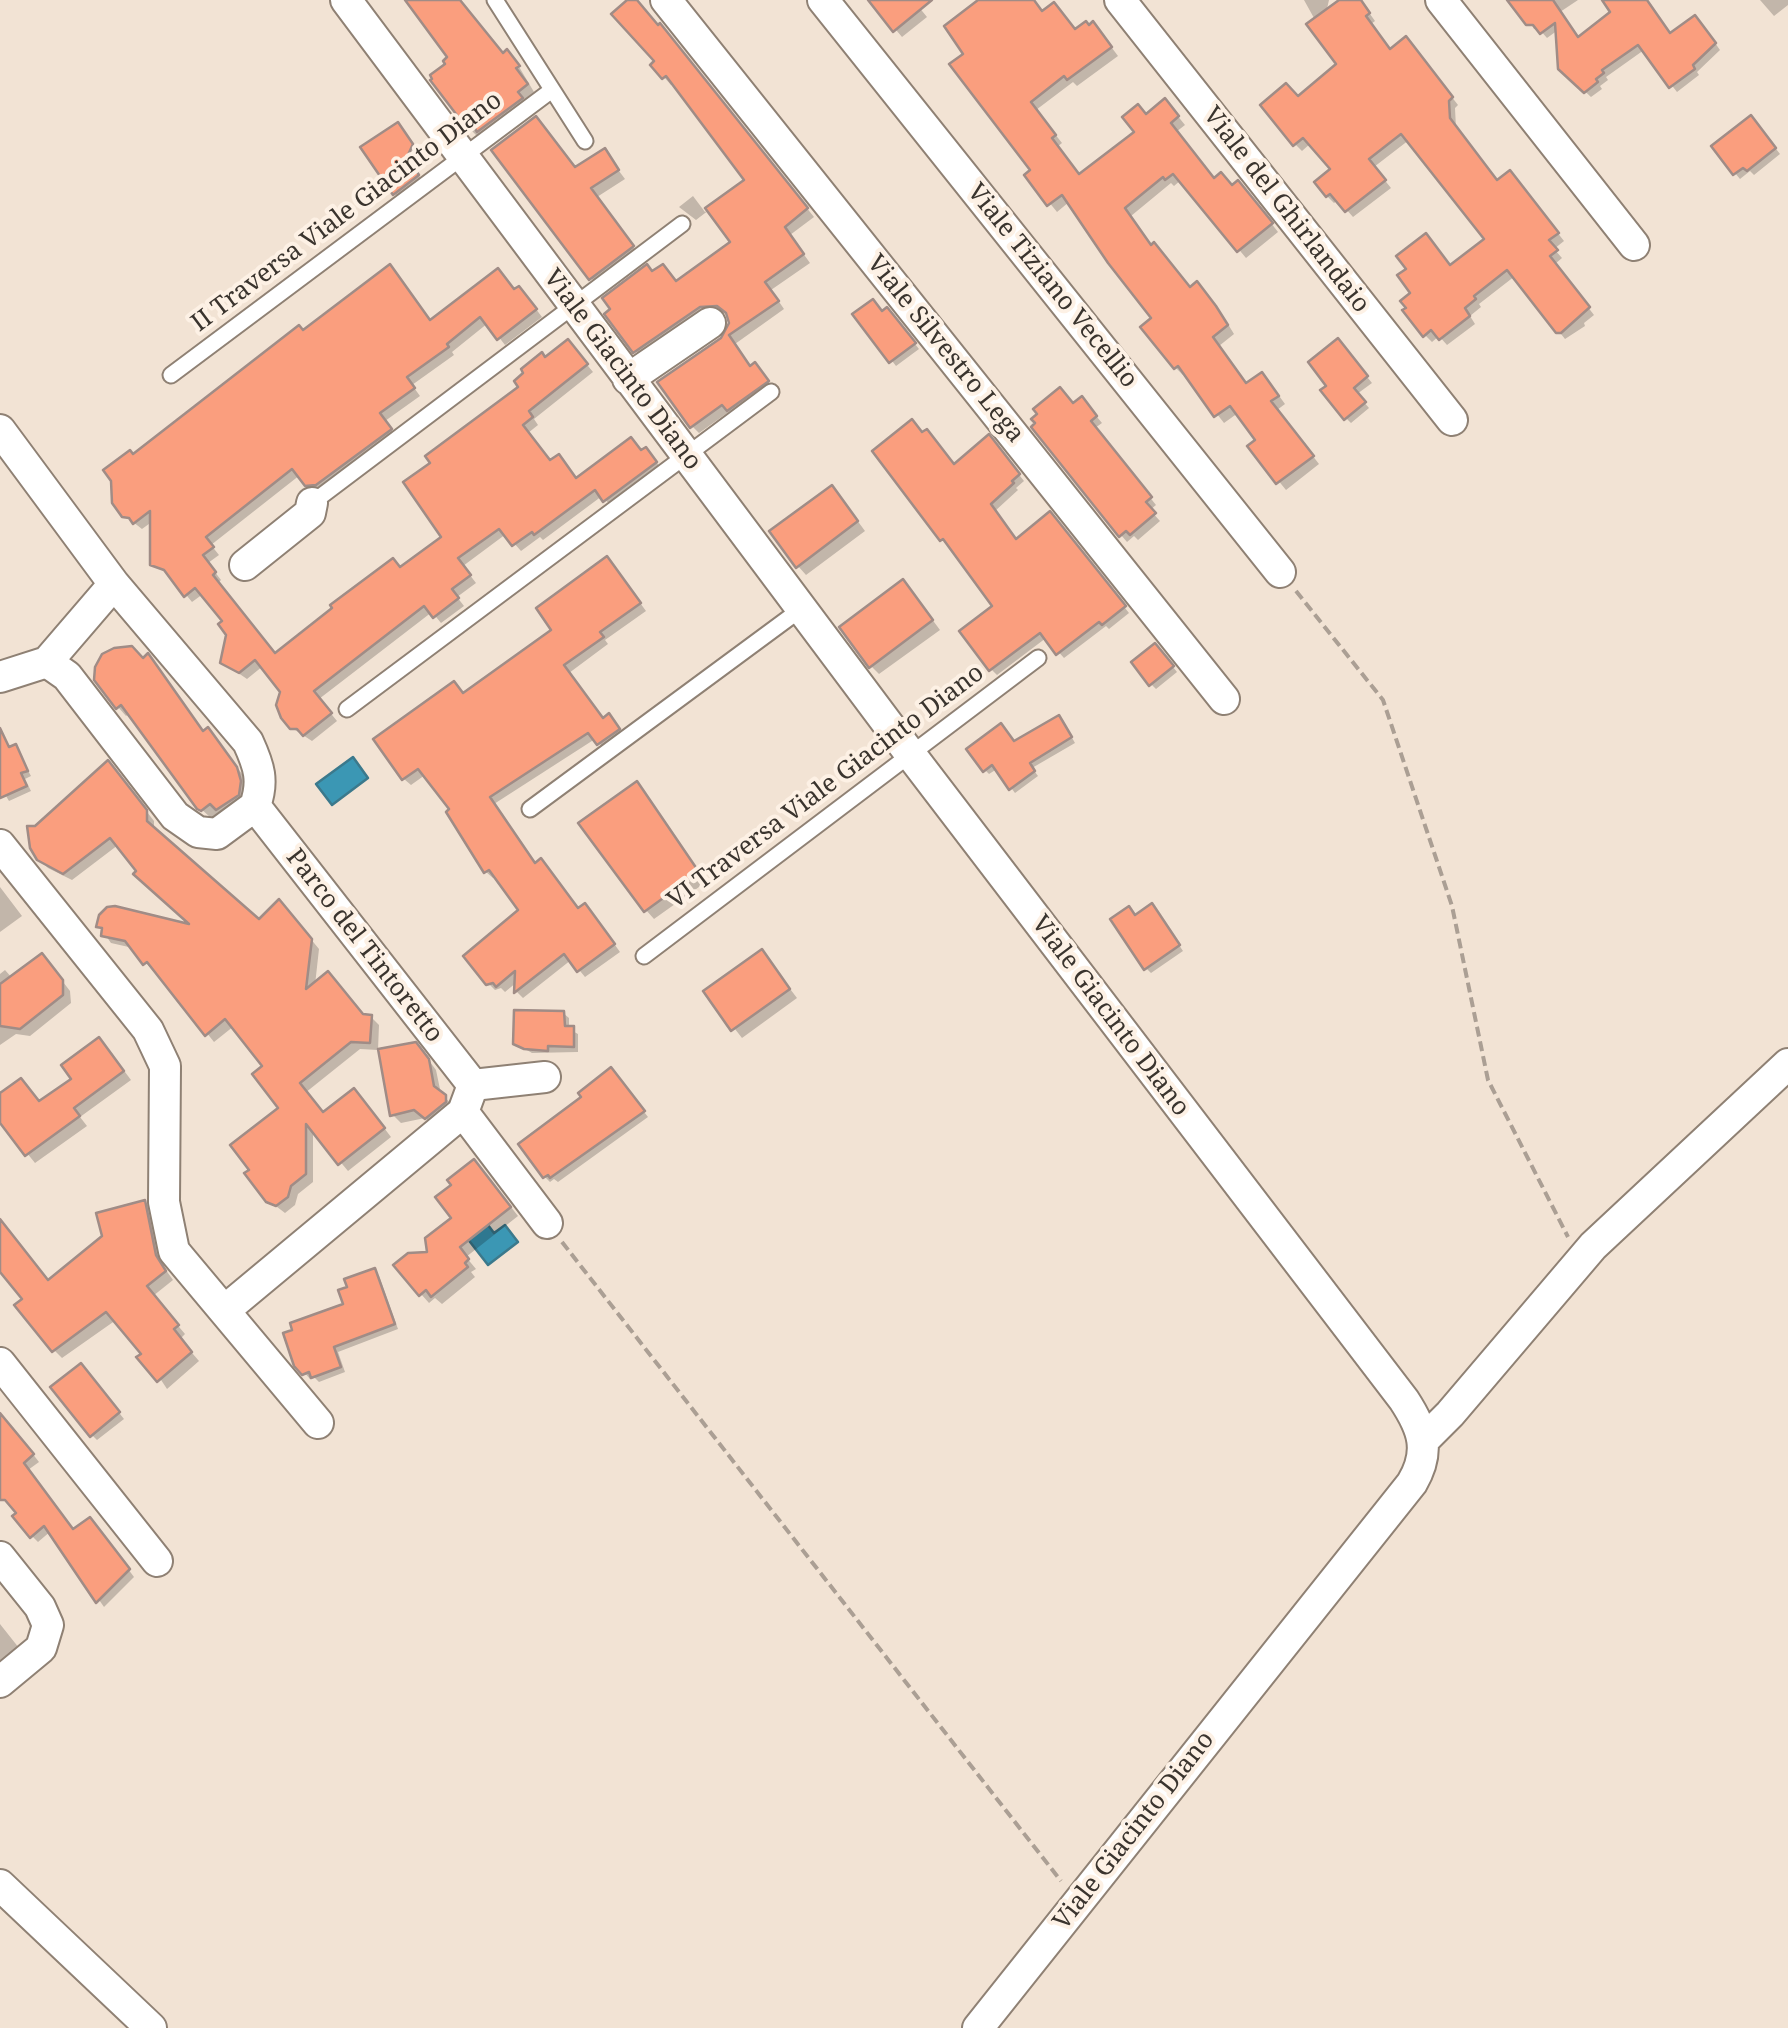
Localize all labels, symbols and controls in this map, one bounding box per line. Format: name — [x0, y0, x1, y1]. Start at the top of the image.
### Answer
street label: II Traversa Viale Giacinto Diano — [186, 86, 508, 338]
street label: Viale del Ghirlandaio — [1196, 101, 1376, 319]
street label: Viale Tiziano Vecellio — [960, 178, 1144, 394]
street label: Viale Silvestro Lega — [860, 249, 1030, 449]
street label: Viale Giacinto Diano — [537, 264, 707, 476]
street label: VI Traversa Viale Giacinto Diano — [662, 658, 990, 916]
street label: Parco del Tintoretto — [279, 843, 449, 1049]
street label: Viale Giacinto Diano — [1025, 910, 1195, 1122]
street label: Viale Giacinto Diano — [1047, 1726, 1221, 1936]

